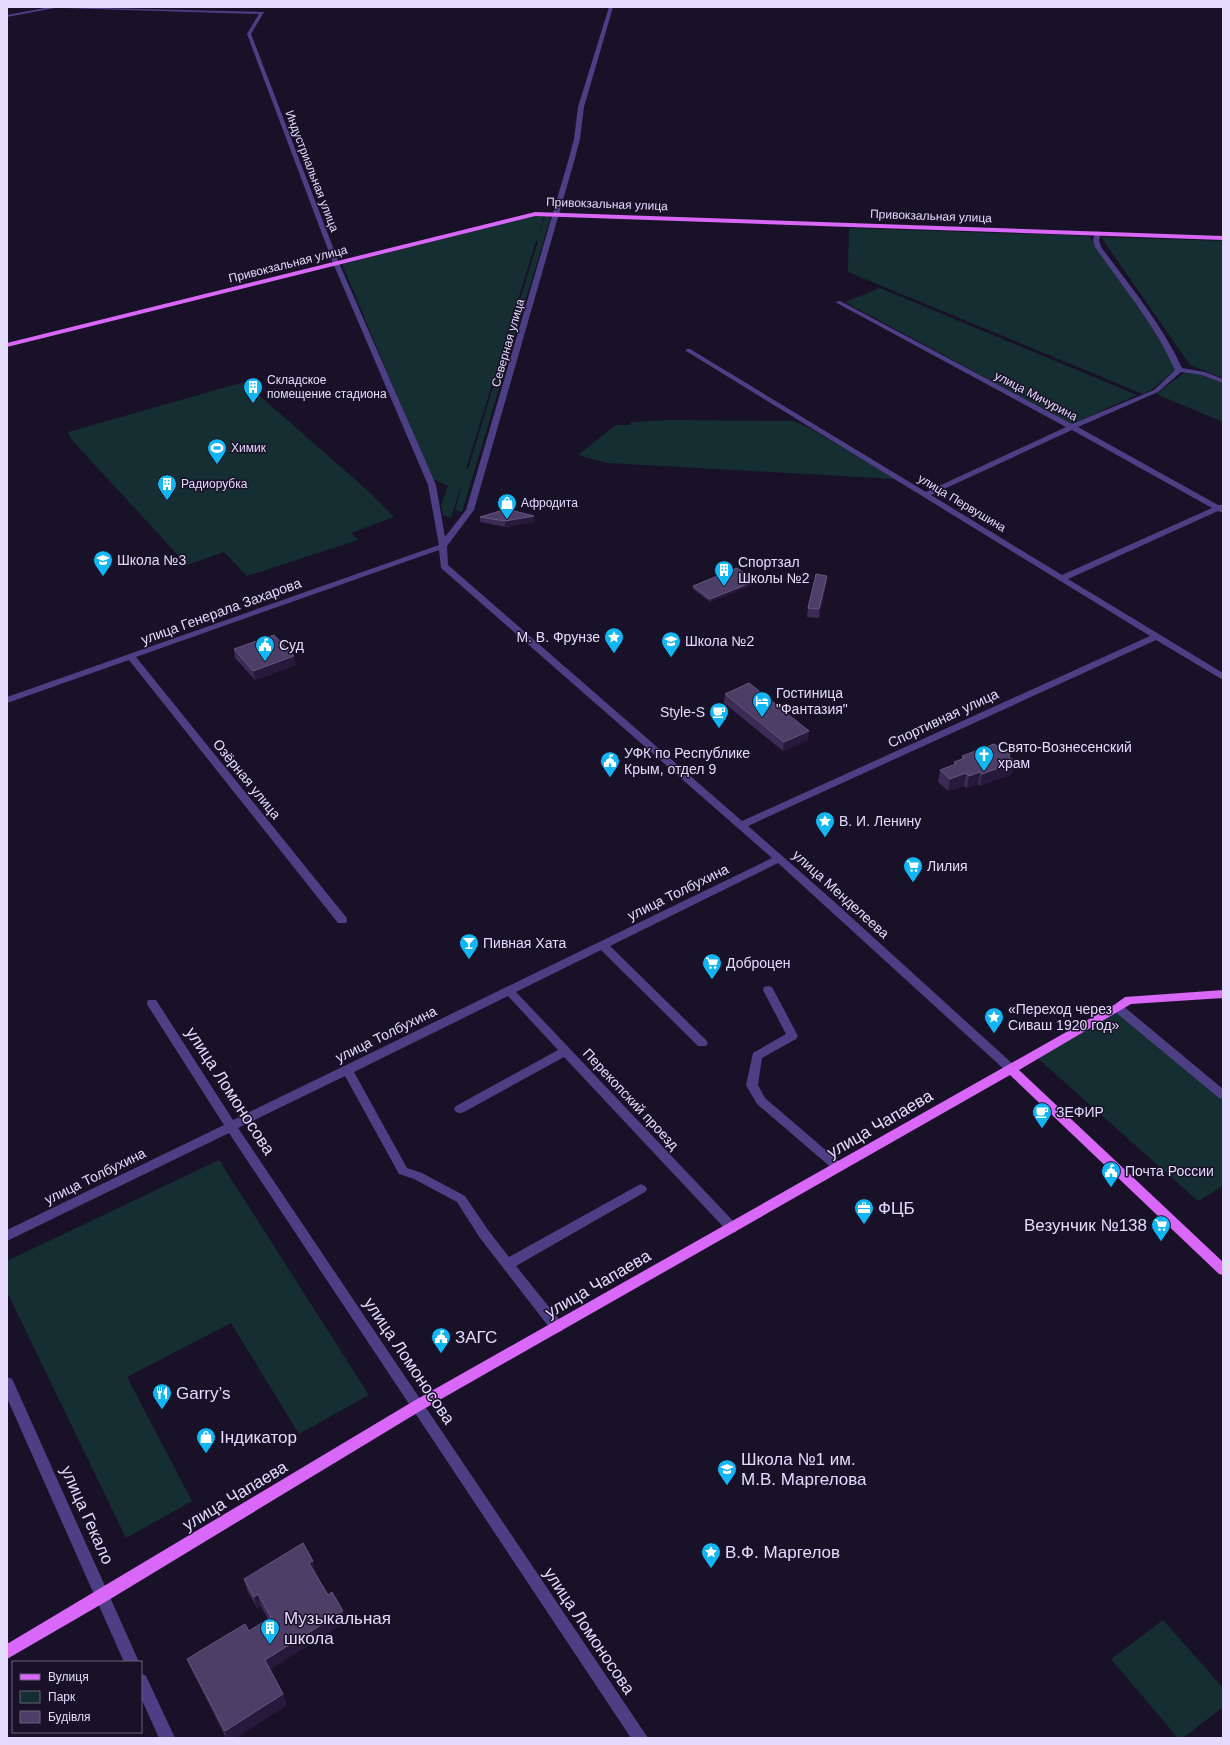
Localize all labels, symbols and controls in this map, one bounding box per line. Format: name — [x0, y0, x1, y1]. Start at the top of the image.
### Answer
street label: Индустриальная улица — [282, 108, 342, 234]
street label: Привокзальная улица — [546, 195, 668, 213]
street label: Привокзальная улица — [870, 207, 992, 225]
street label: Привокзальная улица — [227, 242, 349, 286]
street label: Северная улица — [489, 297, 527, 389]
street label: улица Мичурина — [992, 368, 1080, 424]
place label: Складское помещение стадиона — [267, 373, 387, 401]
building icon: Складское помещение стадиона — [242, 376, 264, 404]
sports icon: Химик — [206, 437, 228, 465]
place label: Химик — [231, 441, 267, 455]
street label: улица Первушина — [916, 471, 1009, 535]
building icon: Радиорубка — [156, 473, 178, 501]
place label: Радиорубка — [181, 477, 248, 491]
shop icon: Афродита — [496, 492, 518, 520]
place label: Афродита — [521, 496, 578, 510]
school or university icon: Школа №3 — [92, 549, 114, 577]
place label: Школа №3 — [117, 552, 186, 568]
place label: Спортзал Школы №2 — [738, 554, 810, 586]
building icon: Спортзал Школы №2 — [713, 559, 735, 587]
street label: улица Генерала Захарова — [139, 574, 303, 647]
place icon: М. В. Фрунзе — [603, 626, 625, 654]
place label: М. В. Фрунзе — [516, 629, 600, 645]
school or university icon: Школа №2 — [660, 630, 682, 658]
place label: Школа №2 — [685, 633, 754, 649]
public building icon: Суд — [254, 634, 276, 662]
place label: Суд — [279, 637, 304, 653]
place label: Гостиница "Фантазия" — [776, 685, 848, 717]
street label: Спортивная улица — [885, 685, 1001, 751]
hotel icon: Гостиница "Фантазия" — [751, 690, 773, 718]
cafe icon: Style-S — [708, 701, 730, 729]
place label: Style-S — [660, 704, 705, 720]
street label: Озёрная улица — [210, 736, 284, 822]
place label: Свято-Вознесенский храм — [998, 739, 1132, 771]
church icon: Свято-Вознесенский храм — [973, 744, 995, 772]
place label: УФК по Республике Крым, отдел 9 — [624, 745, 750, 777]
public building icon: УФК по Республике Крым, отдел 9 — [599, 750, 621, 778]
place icon: В. И. Ленину — [814, 810, 836, 838]
place label: В. И. Ленину — [839, 813, 921, 829]
street label: улица Менделеева — [790, 847, 893, 942]
supermarket icon: Лилия — [902, 855, 924, 883]
place label: Лилия — [927, 858, 968, 874]
street label: улица Толбухина — [625, 860, 731, 923]
bar icon: Пивная Хата — [458, 932, 480, 960]
place label: Пивная Хата — [483, 935, 566, 951]
supermarket icon: Доброцен — [701, 952, 723, 980]
place label: Доброцен — [726, 955, 790, 971]
place label: «Переход через Сиваш 1920 год» — [1008, 1001, 1120, 1033]
street label: улица Толбухина — [333, 1002, 439, 1065]
place icon: «Переход через Сиваш 1920 год» — [983, 1006, 1005, 1034]
street label: улица Ломоносова — [182, 1024, 279, 1159]
street label: Перекопский проезд — [580, 1045, 682, 1153]
street label: улица Чапаева — [824, 1086, 937, 1162]
cafe icon: ЗЕФИР — [1031, 1101, 1053, 1129]
place label: ЗЕФИР — [1056, 1104, 1104, 1120]
street label: улица Толбухина — [42, 1144, 148, 1207]
public building icon: Почта России — [1100, 1160, 1122, 1188]
place label: Почта России — [1125, 1163, 1214, 1179]
office icon: ФЦБ — [853, 1197, 875, 1225]
place label: ФЦБ — [878, 1199, 915, 1218]
supermarket icon: Везунчик №138 — [1150, 1214, 1172, 1242]
place label: Везунчик №138 — [1024, 1216, 1147, 1235]
street label: улица Чапаева — [542, 1246, 655, 1322]
street label: улица Ломоносова — [360, 1294, 459, 1428]
public building icon: ЗАГС — [430, 1326, 452, 1354]
place label: ЗАГС — [455, 1328, 497, 1347]
restaurant icon: Garry’s — [151, 1382, 173, 1410]
place label: Garry’s — [176, 1384, 230, 1403]
shop icon: Індикатор — [195, 1426, 217, 1454]
place label: Індикатор — [220, 1428, 297, 1447]
place label: Школа №1 им. М.В. Маргелова — [741, 1450, 867, 1489]
street label: улица Чапаева — [179, 1457, 291, 1535]
school or university icon: Школа №1 им. М.В. Маргелова — [716, 1458, 738, 1486]
street label: улица Гекало — [57, 1463, 117, 1567]
place icon: В.Ф. Маргелов — [700, 1541, 722, 1569]
place label: В.Ф. Маргелов — [725, 1543, 840, 1562]
street label: улица Ломоносова — [540, 1564, 639, 1698]
place label: Музыкальная школа — [284, 1609, 391, 1648]
building icon: Музыкальная школа — [259, 1617, 281, 1645]
legend — [12, 1661, 142, 1733]
text: Вулиця — [48, 1670, 89, 1684]
text: Парк — [48, 1690, 76, 1704]
text: Будівля — [48, 1710, 90, 1724]

